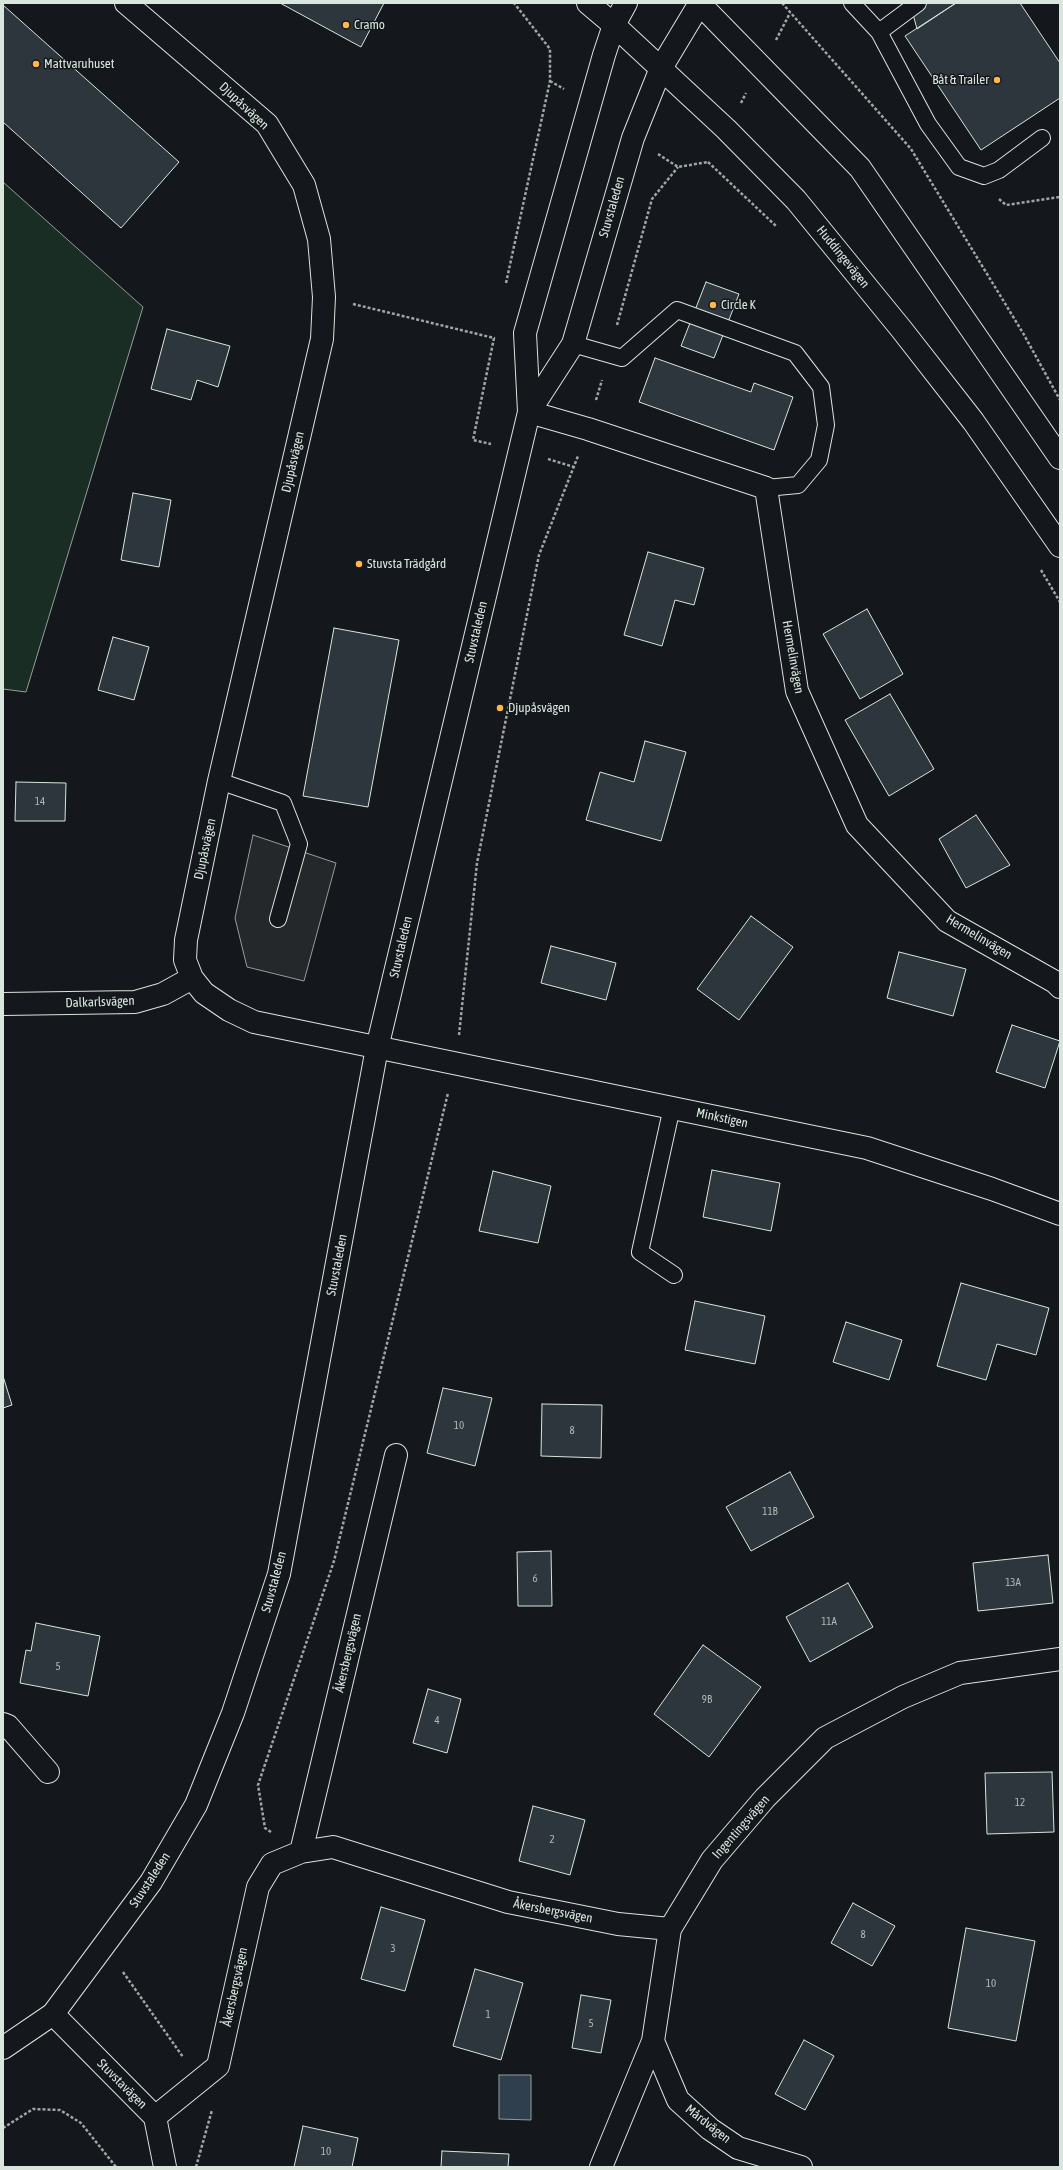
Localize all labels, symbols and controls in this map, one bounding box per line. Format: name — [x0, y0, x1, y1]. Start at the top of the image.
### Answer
place label: Cramo — [354, 17, 385, 33]
marker: Cramo — [341, 20, 351, 30]
place label: Mattvaruhuset — [44, 56, 114, 72]
marker: Mattvaruhuset — [31, 59, 41, 69]
place label: Båt & Trailer — [932, 72, 989, 88]
marker: Båt & Trailer — [992, 75, 1002, 85]
street label: Djupåsvägen — [216, 79, 272, 133]
street label: Stuvstaleden — [596, 175, 628, 239]
street label: Huddingevägen — [813, 223, 873, 291]
place label: Circle K — [721, 297, 756, 313]
marker: Circle K — [708, 300, 718, 310]
street label: Djupåsvägen — [278, 430, 308, 494]
place label: Stuvsta Trädgård — [367, 556, 446, 572]
marker: Stuvsta Trädgård — [354, 559, 364, 569]
street label: Stuvstaleden — [461, 600, 491, 664]
street label: Hermelinvägen — [779, 619, 807, 695]
place label: Djupåsvägen — [508, 700, 570, 716]
marker: Djupåsvägen — [495, 703, 505, 713]
house number: 14 — [35, 795, 45, 809]
street label: Djupåsvägen — [191, 817, 219, 881]
street label: Hermelinvägen — [943, 911, 1015, 963]
street label: Stuvstaleden — [386, 915, 416, 979]
street label: Dalkarlsvägen — [65, 993, 135, 1011]
street label: Minkstigen — [695, 1105, 749, 1131]
street label: Stuvstaleden — [323, 1233, 351, 1297]
house number: 10 — [454, 1419, 464, 1433]
house number: 8 — [569, 1424, 575, 1438]
house number: 11B — [762, 1505, 778, 1519]
street label: Stuvstaleden — [258, 1550, 290, 1614]
house number: 6 — [532, 1572, 538, 1586]
house number: 13A — [1005, 1576, 1021, 1590]
street label: Åkersbergsvägen — [331, 1612, 365, 1694]
house number: 11A — [821, 1615, 837, 1629]
house number: 5 — [55, 1660, 61, 1674]
house number: 9B — [702, 1693, 712, 1707]
house number: 4 — [434, 1714, 440, 1728]
street label: Ingentingsvägen — [709, 1792, 773, 1862]
house number: 12 — [1015, 1796, 1025, 1810]
house number: 2 — [549, 1833, 555, 1847]
street label: Stuvstaleden — [126, 1849, 174, 1911]
street label: Åkersbergsvägen — [512, 1896, 594, 1926]
house number: 8 — [860, 1928, 866, 1942]
house number: 3 — [390, 1942, 396, 1956]
street label: Åkersbergsvägen — [219, 1946, 251, 2028]
house number: 10 — [986, 1977, 996, 1991]
house number: 1 — [485, 2008, 491, 2022]
house number: 5 — [588, 2017, 594, 2031]
street label: Stuvstavägen — [94, 2056, 150, 2112]
street label: Mårdvägen — [682, 2101, 734, 2147]
house number: 10 — [321, 2145, 331, 2159]

